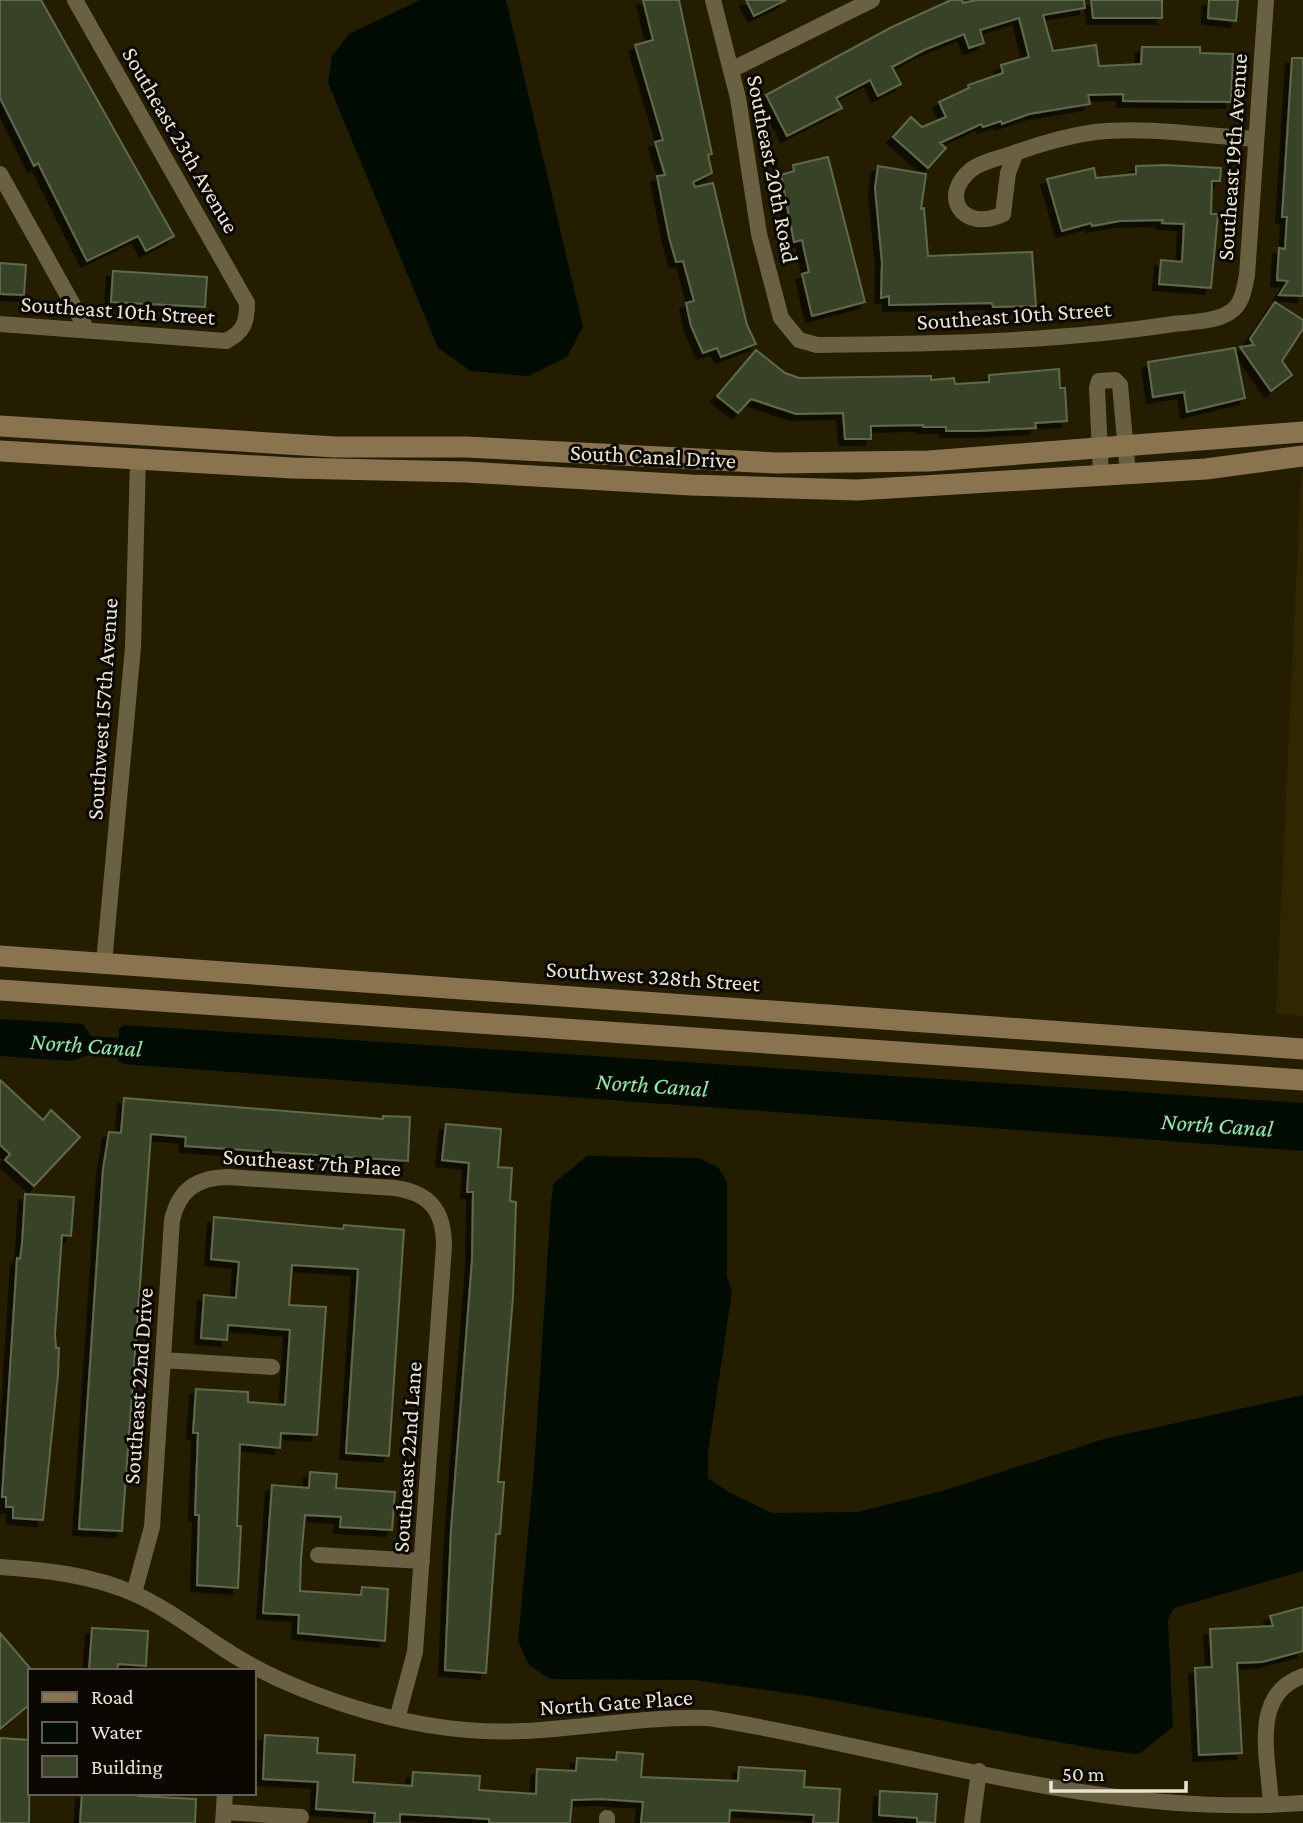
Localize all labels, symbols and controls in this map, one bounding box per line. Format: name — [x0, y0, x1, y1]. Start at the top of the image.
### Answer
street label: Southeast 23th Avenue — [117, 43, 245, 237]
street label: Southeast 19th Avenue — [1212, 53, 1252, 261]
street label: Southeast 20th Road — [742, 73, 804, 265]
street label: Southeast 10th Street — [20, 290, 216, 330]
street label: Southeast 10th Street — [916, 295, 1112, 335]
street label: South Canal Drive — [569, 439, 737, 473]
street label: Southwest 157th Avenue — [81, 597, 123, 821]
street label: Southwest 328th Street — [545, 956, 761, 996]
water label: North Canal — [29, 1027, 144, 1062]
water label: North Canal — [595, 1067, 710, 1102]
water label: North Canal — [1160, 1107, 1275, 1142]
street label: Southeast 7th Place — [222, 1143, 402, 1181]
street label: Southeast 22nd Drive — [118, 1287, 158, 1485]
street label: Southeast 22nd Lane — [387, 1361, 427, 1553]
legend — [28, 1669, 256, 1795]
street label: North Gate Place — [538, 1684, 694, 1720]
text: Road — [91, 1685, 134, 1709]
text: Water — [91, 1720, 143, 1744]
scale bar — [1051, 1750, 1186, 1794]
text: Building — [91, 1755, 163, 1779]
text: 50 m — [1062, 1762, 1105, 1786]

